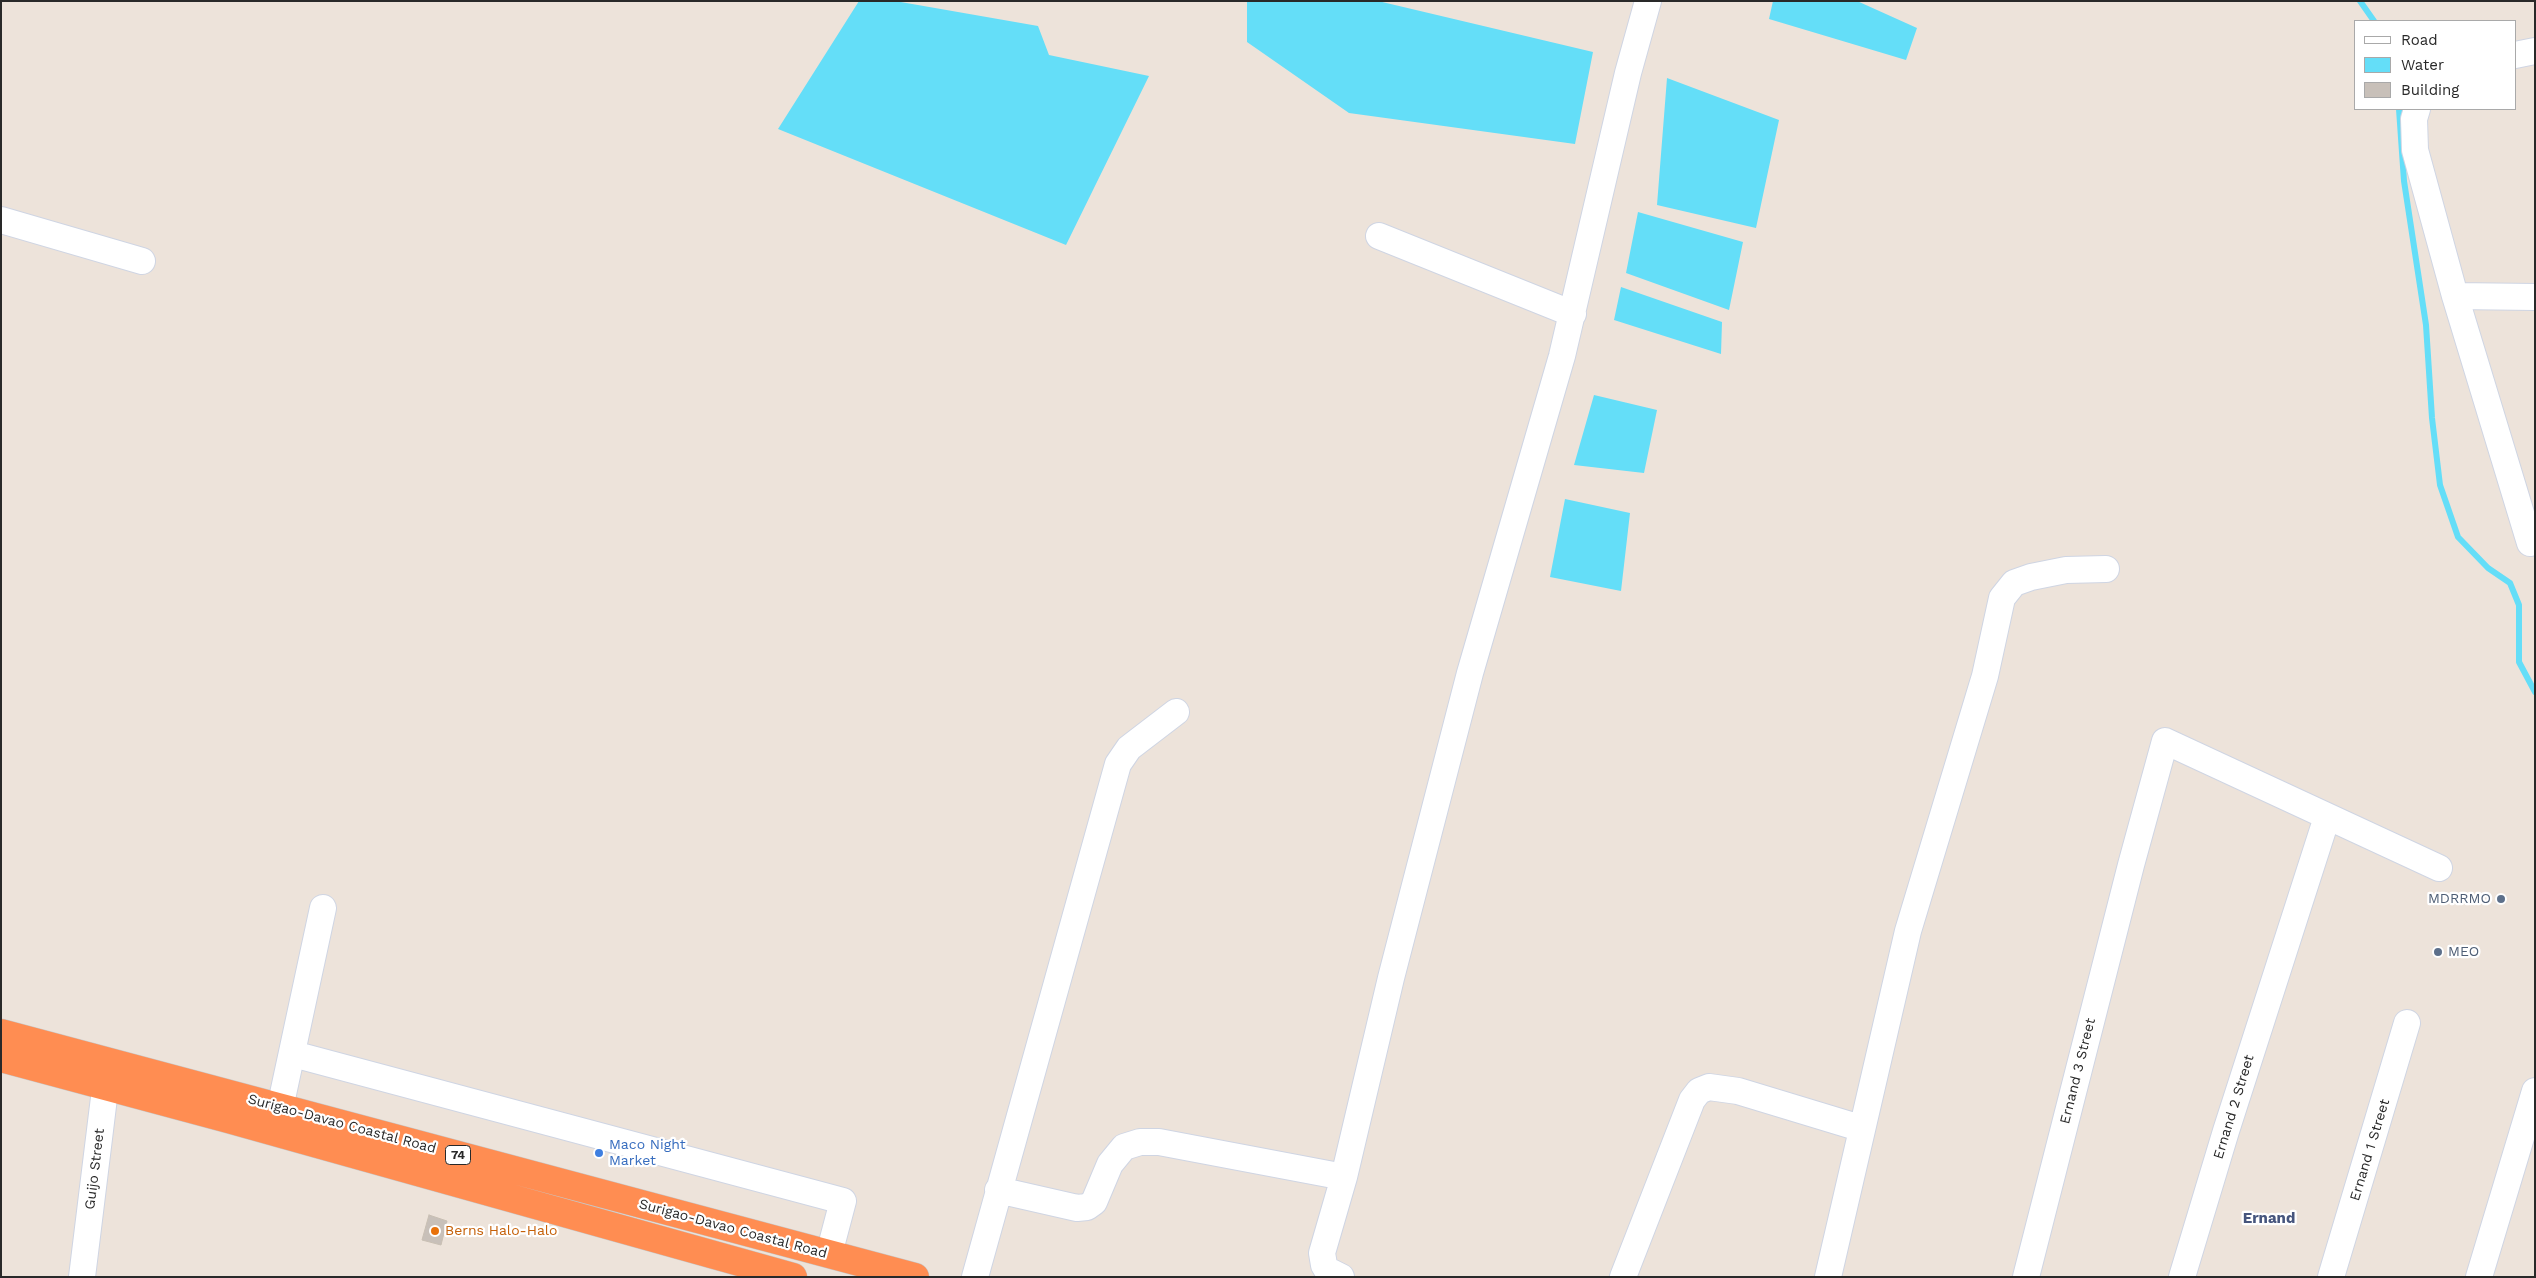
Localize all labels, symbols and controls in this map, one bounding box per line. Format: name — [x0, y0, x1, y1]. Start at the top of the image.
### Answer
legend — [2354, 20, 2516, 110]
text: Road — [2401, 31, 2438, 49]
text: Water — [2401, 56, 2444, 74]
text: Building — [2401, 81, 2459, 99]
place label: MDRRMO — [2428, 891, 2491, 907]
marker: MDRRMO — [2495, 893, 2507, 905]
place label: MEO — [2448, 944, 2479, 960]
marker: MEO — [2432, 946, 2444, 958]
street label: Ernand 3 Street — [2057, 1016, 2099, 1126]
street label: Ernand 2 Street — [2210, 1053, 2258, 1161]
street label: Surigao-Davao Coastal Road — [246, 1091, 438, 1157]
street label: Ernand 1 Street — [2346, 1097, 2394, 1203]
street label: Guijo Street — [82, 1128, 108, 1210]
place label: Maco Night Market — [609, 1137, 686, 1170]
road number: 74 — [446, 1146, 470, 1164]
marker: Maco Night Market — [593, 1147, 605, 1159]
street label: Surigao-Davao Coastal Road — [637, 1196, 829, 1262]
district label: Ernand — [2243, 1210, 2295, 1228]
place label: Berns Halo-Halo — [445, 1223, 557, 1239]
marker: Berns Halo-Halo — [429, 1225, 441, 1237]

